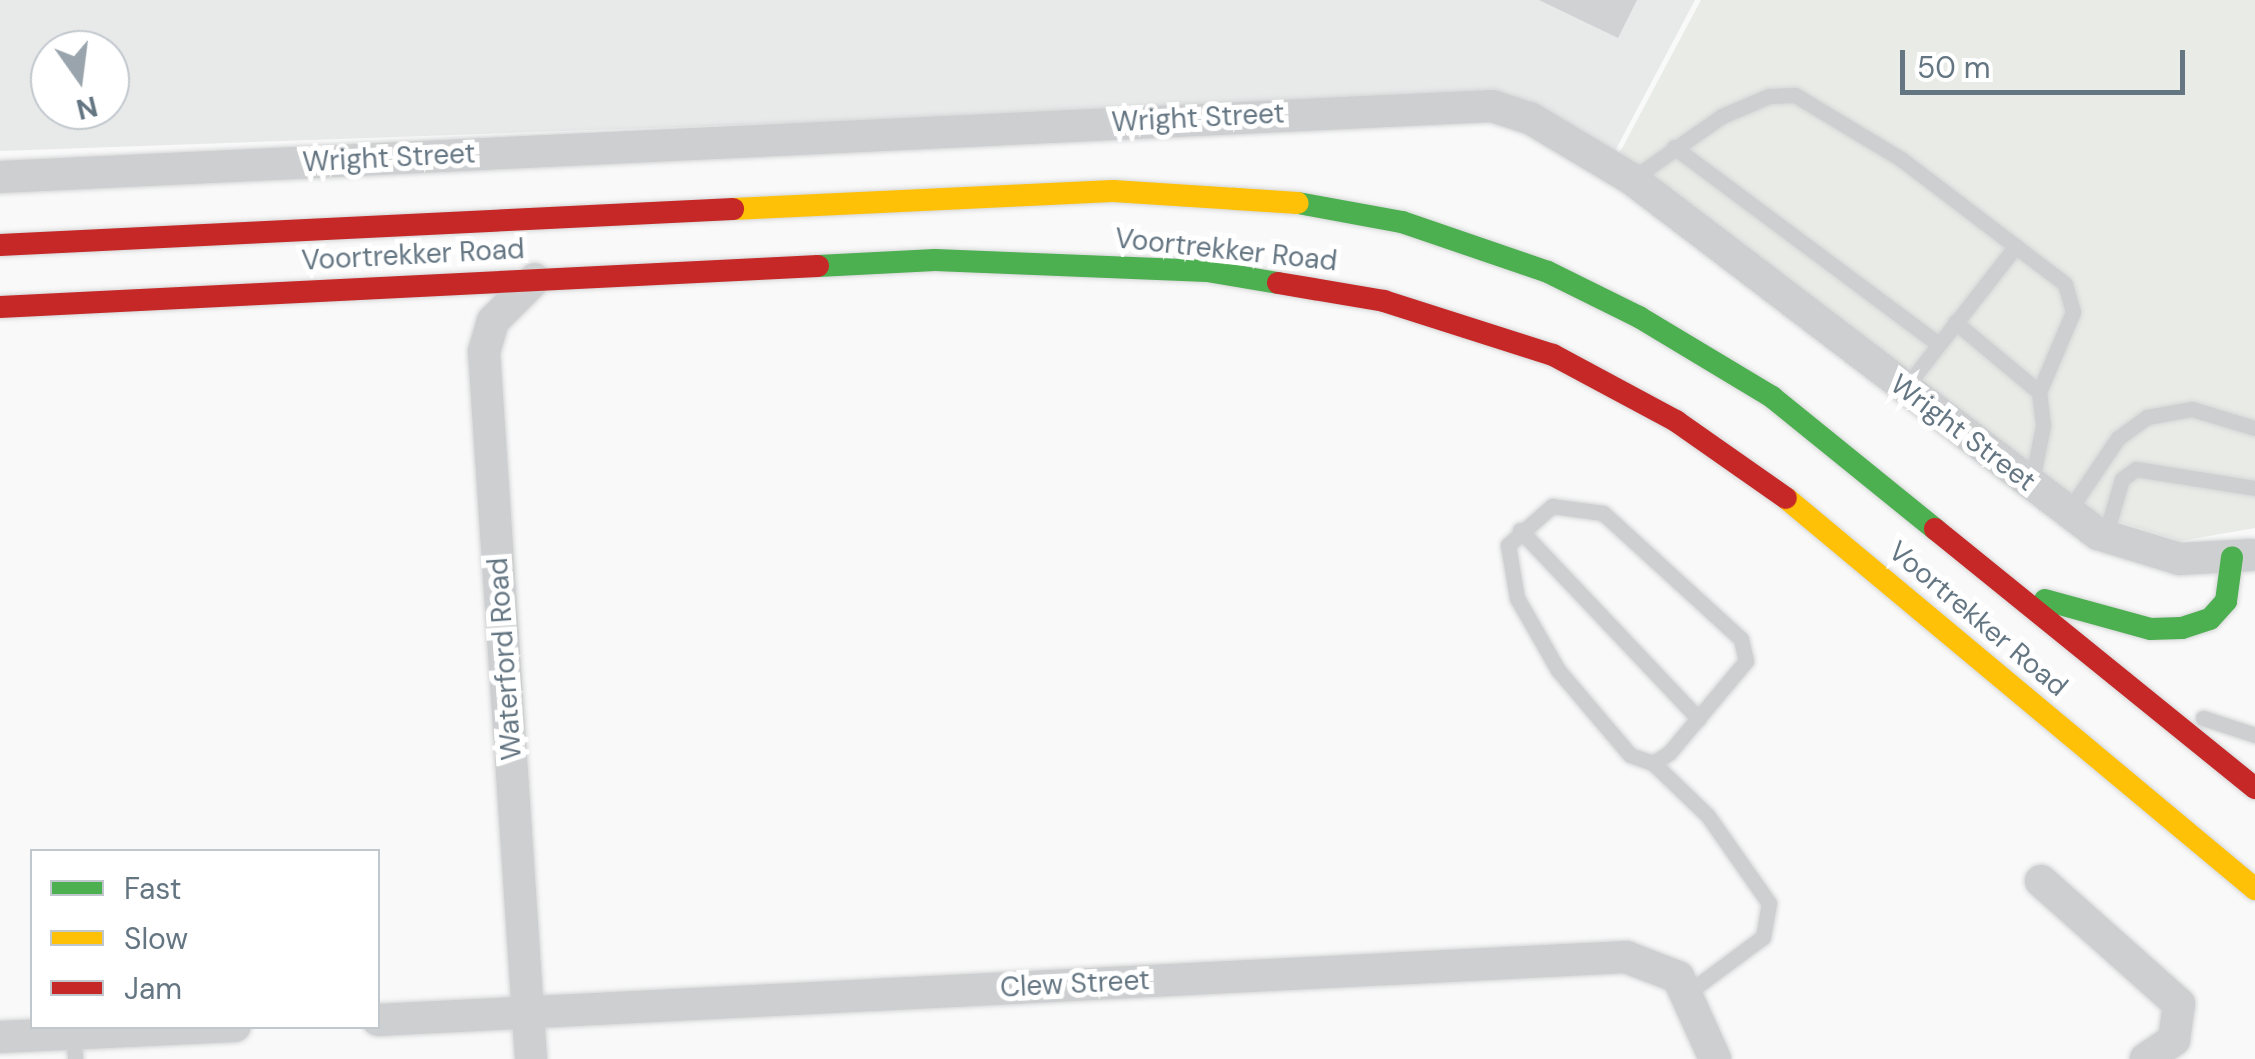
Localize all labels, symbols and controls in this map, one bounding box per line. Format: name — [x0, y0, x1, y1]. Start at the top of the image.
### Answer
north arrow — [30, 30, 130, 130]
scale bar — [1905, 30, 2190, 92]
text: 50 m — [1917, 48, 1991, 87]
text: N — [73, 87, 101, 128]
street label: Wright Street — [1111, 97, 1285, 139]
street label: Wright Street — [302, 137, 476, 179]
street label: Voortrekker Road — [1113, 222, 1339, 278]
street label: Voortrekker Road — [301, 232, 525, 278]
street label: Wright Street — [1884, 367, 2042, 499]
street label: Voortrekker Road — [1882, 534, 2074, 704]
street label: Waterford Road — [481, 557, 529, 761]
legend — [30, 849, 380, 1029]
text: Fast — [124, 869, 182, 908]
text: Slow — [124, 919, 188, 958]
street label: Clew Street — [999, 963, 1151, 1005]
text: Jam — [124, 969, 182, 1008]

